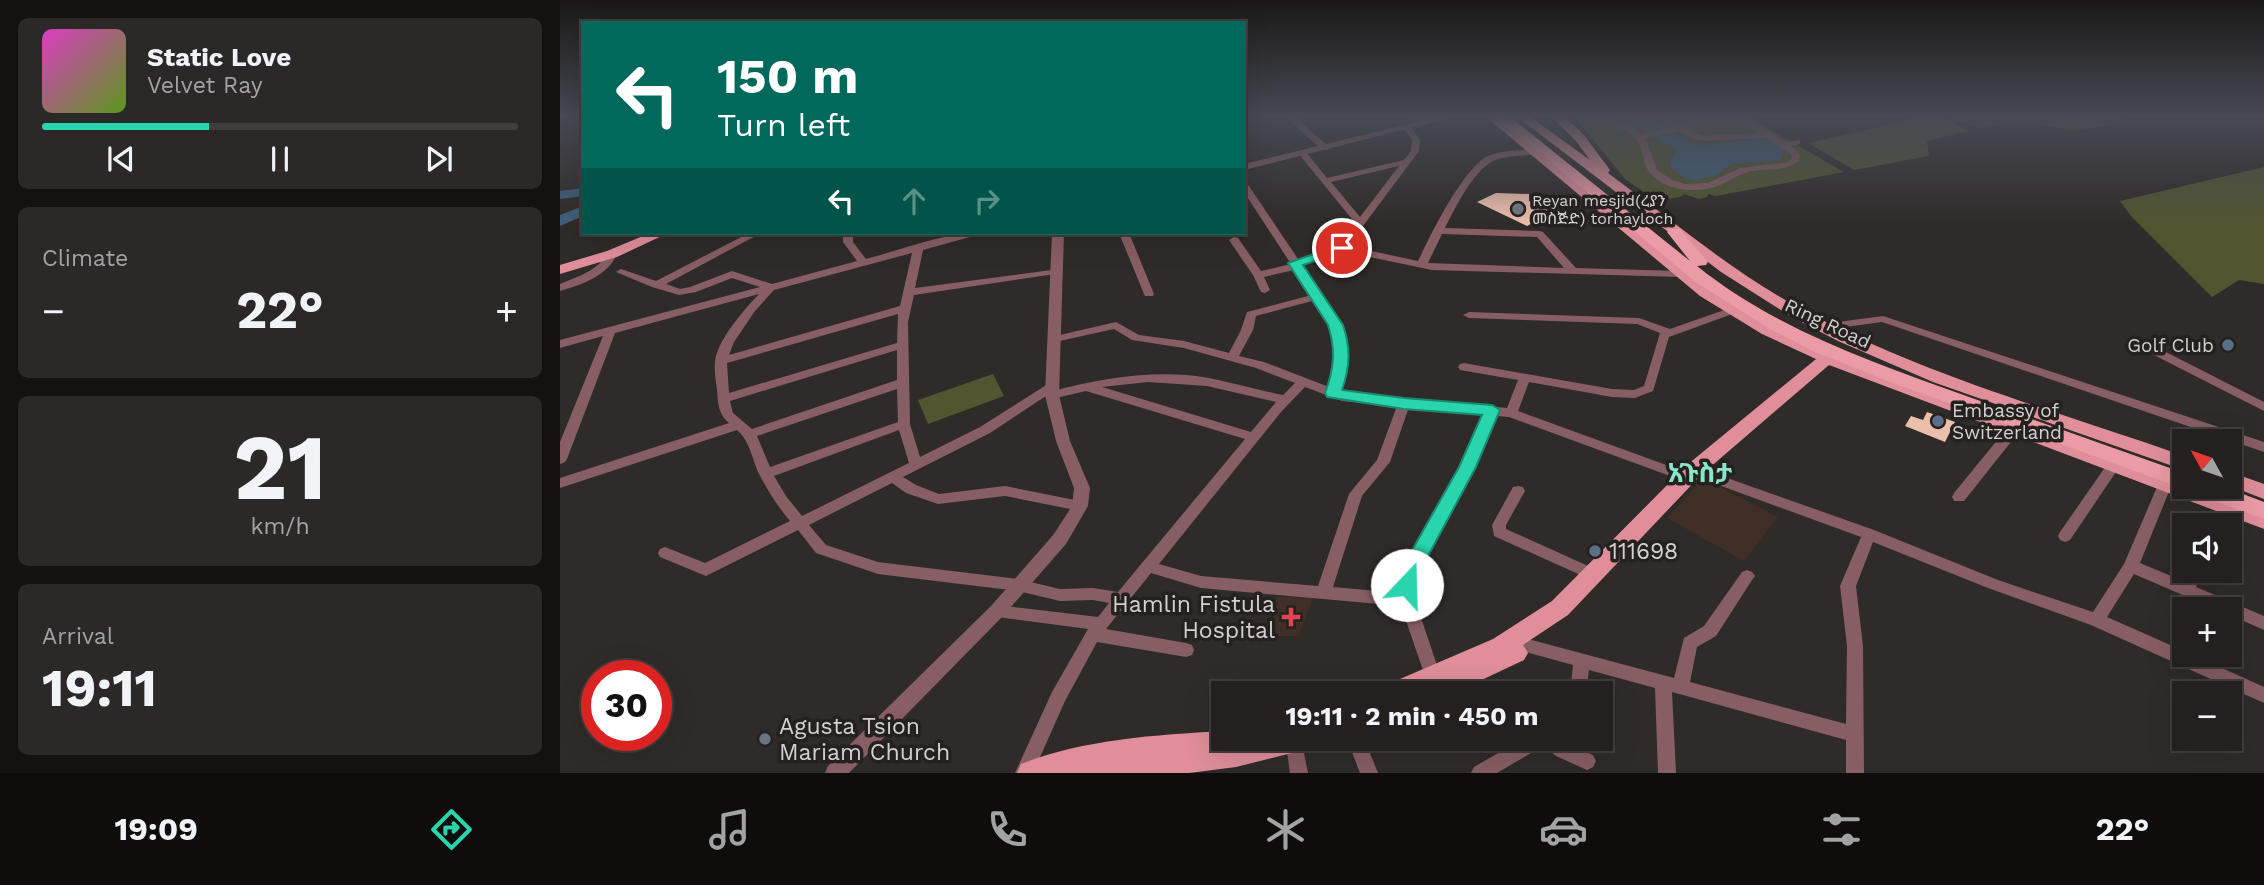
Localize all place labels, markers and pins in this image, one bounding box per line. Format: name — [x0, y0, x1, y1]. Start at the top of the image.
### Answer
place label: Reyan mesjid(ረያን መስጅድ) torhayloch — [1532, 191, 1673, 228]
marker: Reyan mesjid(ረያን መስጅድ) torhayloch — [1510, 201, 1526, 217]
pin — [1312, 218, 1372, 278]
place label: Golf Club — [2127, 334, 2214, 357]
marker: Golf Club — [2220, 337, 2236, 353]
place label: Embassy of Switzerland — [1952, 399, 2062, 444]
marker: Embassy of Switzerland — [1930, 413, 1946, 429]
place label: 111698 — [1609, 538, 1678, 565]
marker: 111698 — [1587, 543, 1603, 559]
place label: Hamlin Fistula Hospital — [1112, 591, 1275, 644]
marker: Hamlin Fistula Hospital — [1281, 607, 1301, 627]
place label: Agusta Tsion Mariam Church — [779, 713, 950, 766]
marker: Agusta Tsion Mariam Church — [757, 731, 773, 747]

